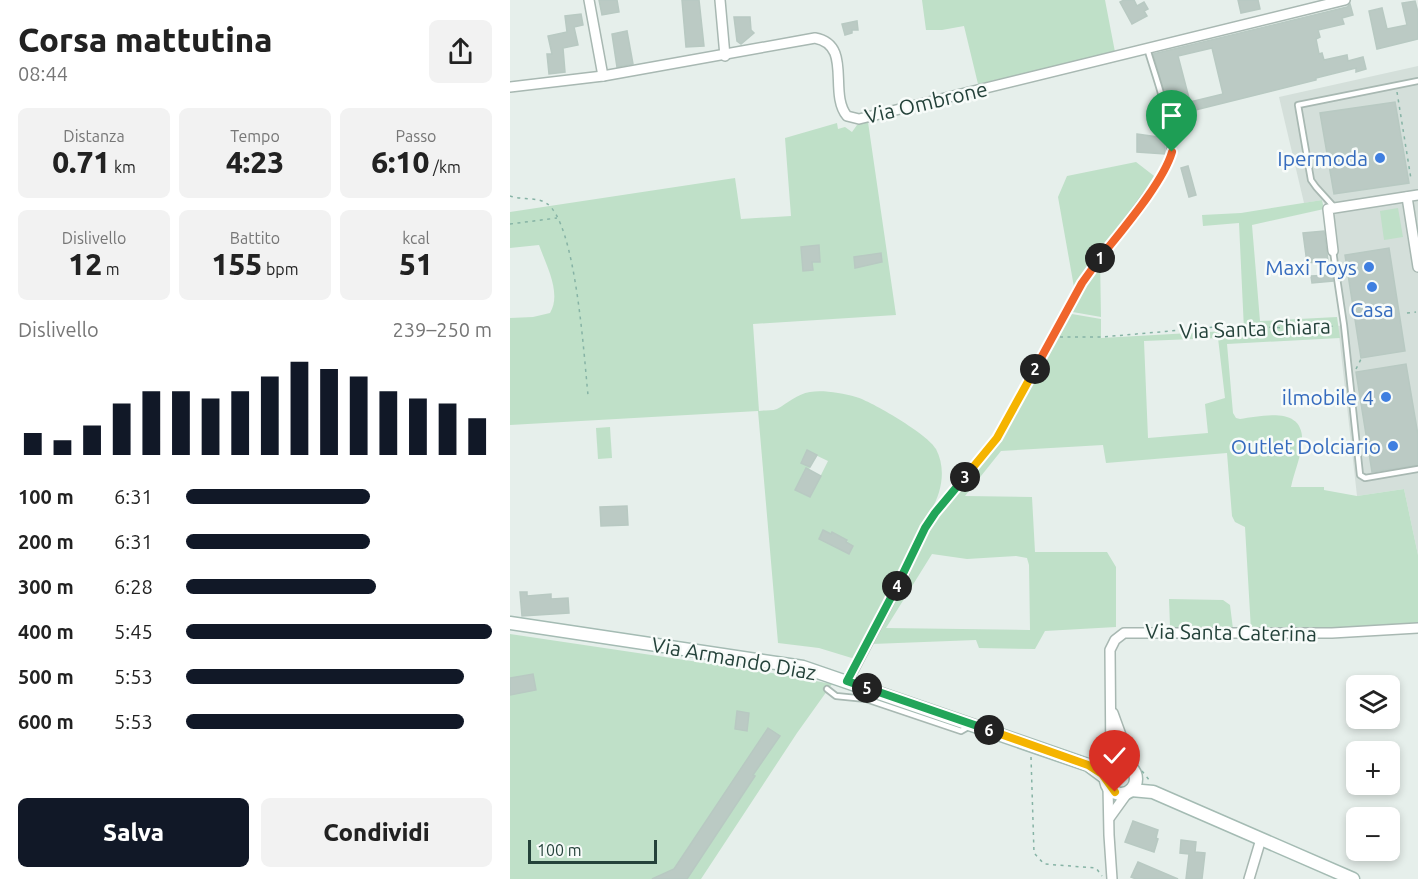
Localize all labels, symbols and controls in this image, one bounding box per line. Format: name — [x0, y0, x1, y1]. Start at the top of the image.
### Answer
button: share — [429, 20, 492, 83]
text: Corsa mattutina — [18, 21, 272, 58]
text: 08:44 — [18, 62, 68, 85]
street label: Via Ombrone — [862, 76, 990, 128]
pin — [1146, 90, 1197, 152]
icon: arrive — [1155, 99, 1188, 132]
text: Distanza — [63, 127, 125, 145]
text: Tempo — [230, 127, 280, 145]
text: Passo — [396, 127, 436, 145]
text: 0.71 — [52, 145, 110, 179]
text: 4:23 — [226, 145, 284, 179]
text: 6:10 — [371, 145, 429, 179]
place label: Ipermoda — [1277, 146, 1368, 170]
marker: Ipermoda — [1373, 151, 1387, 165]
text: km — [110, 158, 136, 176]
text: /km — [429, 158, 461, 176]
text: Dislivello — [62, 229, 126, 247]
text: Battito — [230, 229, 280, 247]
text: kcal — [402, 229, 430, 247]
pin: 1 — [1085, 243, 1115, 273]
text: 12 — [68, 247, 102, 281]
text: 155 — [212, 247, 262, 281]
text: 51 — [399, 247, 433, 281]
text: 1 — [1095, 249, 1105, 267]
place label: Maxi Toys — [1265, 255, 1357, 279]
text: m — [102, 260, 120, 278]
text: bpm — [262, 260, 298, 278]
marker: Maxi Toys — [1362, 260, 1376, 274]
marker: Casa — [1365, 280, 1379, 294]
place label: Casa — [1350, 297, 1394, 321]
street label: Via Santa Chiara — [1179, 313, 1331, 343]
text: Dislivello — [18, 318, 99, 341]
text: 239–250 m — [393, 318, 492, 341]
pin: 2 — [1020, 354, 1050, 384]
text: 2 — [1030, 360, 1040, 378]
place label: ilmobile 4 — [1282, 385, 1374, 409]
marker: ilmobile 4 — [1379, 390, 1393, 404]
place label: Outlet Dolciario — [1231, 434, 1381, 458]
marker: Outlet Dolciario — [1386, 439, 1400, 453]
pin: 3 — [950, 462, 980, 492]
text: 3 — [960, 468, 970, 486]
text: 100 m — [18, 485, 74, 508]
text: 6:31 — [114, 485, 153, 508]
text: 200 m — [18, 530, 74, 553]
text: 6:31 — [114, 530, 153, 553]
pin: 4 — [882, 571, 912, 601]
text: 300 m — [18, 575, 74, 598]
text: 6:28 — [114, 575, 153, 598]
text: 4 — [892, 577, 902, 595]
street label: Via Santa Caterina — [1145, 619, 1317, 645]
text: 400 m — [18, 620, 74, 643]
text: 5:45 — [114, 620, 153, 643]
street label: Via Armando Diaz — [650, 632, 818, 684]
text: 500 m — [18, 665, 74, 688]
text: 5:53 — [114, 665, 153, 688]
pin: 5 — [852, 673, 882, 703]
map controls — [1346, 675, 1400, 861]
button: layers — [1346, 675, 1400, 729]
text: 5 — [862, 679, 872, 697]
text: 600 m — [18, 710, 74, 733]
text: 5:53 — [114, 710, 153, 733]
pin: 6 — [974, 715, 1004, 745]
text: 6 — [984, 721, 994, 739]
pin — [1089, 730, 1140, 792]
icon: check — [1098, 739, 1131, 772]
button: + — [1346, 741, 1400, 795]
button: Salva — [18, 798, 249, 867]
button: Condividi — [261, 798, 492, 867]
button: − — [1346, 807, 1400, 861]
scale bar — [528, 837, 657, 864]
text: 100 m — [537, 841, 582, 859]

